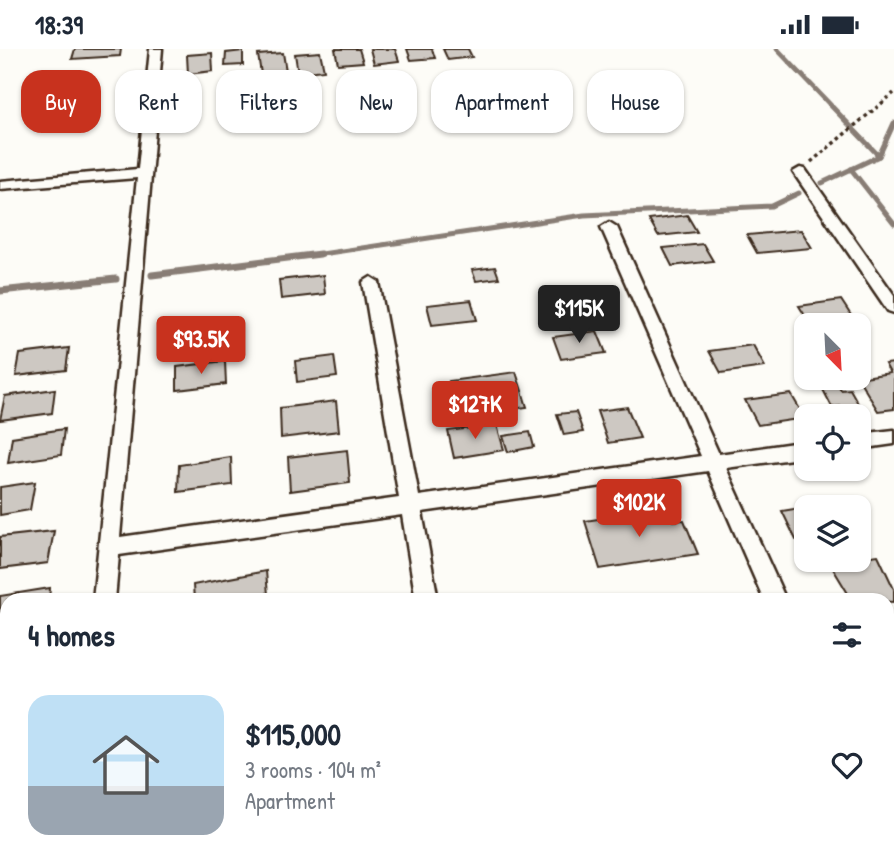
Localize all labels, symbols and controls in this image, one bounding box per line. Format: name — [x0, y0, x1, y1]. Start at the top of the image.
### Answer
text: 18:39 — [35, 7, 83, 42]
chip: Buy — [21, 70, 101, 133]
chip: Rent — [115, 70, 202, 133]
chip: Filters — [216, 70, 322, 133]
chip: New — [336, 70, 417, 133]
chip: Apartment — [431, 70, 573, 133]
chip: House — [587, 70, 684, 133]
pin: $115K — [530, 285, 628, 345]
text: $115K — [554, 292, 604, 323]
north arrow — [794, 313, 872, 390]
map controls — [794, 313, 871, 572]
pin: $93.5K — [144, 317, 258, 376]
text: $93.5K — [172, 323, 230, 354]
pin: $127K — [426, 381, 524, 441]
text: $127K — [448, 388, 502, 419]
button: locate — [794, 404, 871, 481]
pin: $102K — [590, 479, 688, 539]
text: $102K — [612, 486, 666, 517]
button: layers — [794, 495, 871, 572]
text: 4 homes — [28, 615, 115, 655]
icon: filters — [828, 616, 866, 654]
text: $115,000 — [245, 714, 341, 754]
icon: home — [84, 723, 168, 807]
icon: heart — [828, 746, 866, 784]
text: 3 rooms · 104 m² — [245, 754, 381, 785]
text: Apartment — [245, 785, 335, 816]

